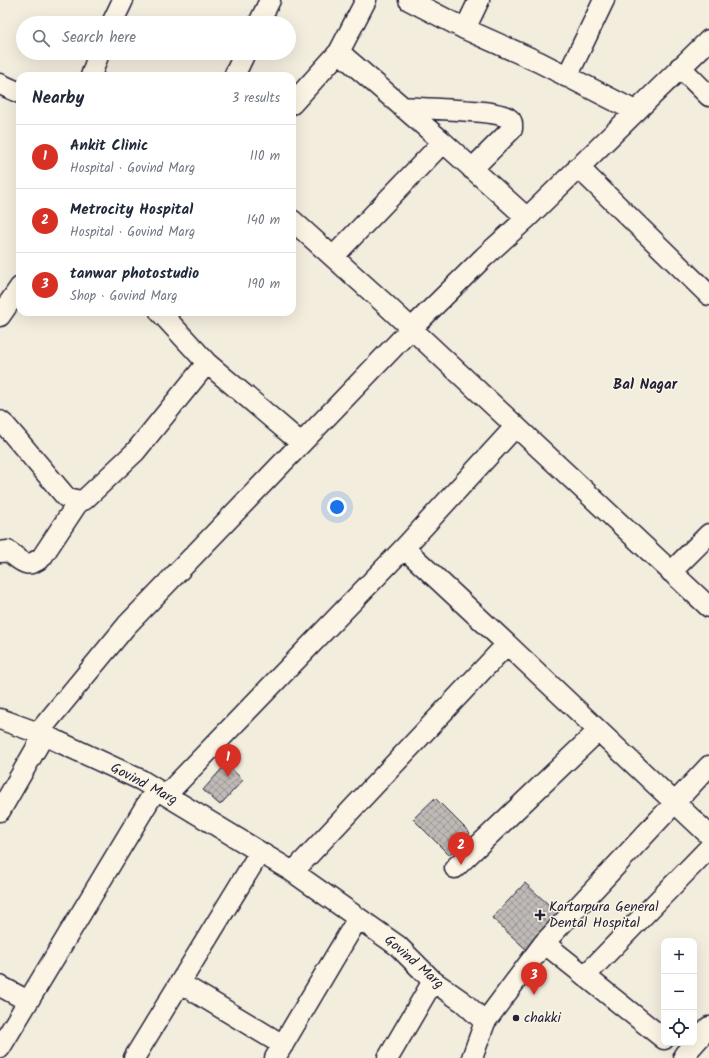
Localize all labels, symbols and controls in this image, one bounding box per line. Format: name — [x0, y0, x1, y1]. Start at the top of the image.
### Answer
search box — [16, 16, 296, 60]
text: Search here — [62, 26, 136, 50]
icon: search — [30, 27, 52, 49]
text: Nearby — [32, 85, 84, 112]
text: 3 results — [232, 88, 280, 109]
text: Ankit Clinic — [70, 134, 148, 158]
text: 1 — [43, 146, 47, 167]
text: 110 m — [250, 146, 280, 167]
text: Hospital · Govind Marg — [70, 158, 195, 179]
text: Metrocity Hospital — [70, 198, 193, 222]
text: 2 — [41, 210, 49, 231]
text: 140 m — [247, 210, 280, 231]
text: Hospital · Govind Marg — [70, 222, 195, 243]
text: tanwar photostudio — [70, 262, 199, 286]
text: 3 — [41, 274, 49, 295]
text: 190 m — [248, 274, 280, 295]
text: Shop · Govind Marg — [70, 286, 177, 307]
district label: Bal Nagar — [613, 373, 678, 397]
your location — [327, 497, 347, 517]
pin: 1 — [215, 744, 241, 777]
street label: Govind Marg — [107, 757, 181, 811]
pin: 2 — [448, 832, 474, 865]
place label: Kartarpura General Dental Hospital — [549, 896, 659, 934]
marker: Kartarpura General Dental Hospital — [534, 909, 546, 921]
street label: Govind Marg — [379, 930, 449, 994]
map controls — [661, 938, 697, 1046]
button: + — [661, 938, 697, 974]
pin: 3 — [521, 962, 547, 995]
button: − — [661, 974, 697, 1010]
place label: chakki — [524, 1007, 561, 1029]
button: locate — [661, 1010, 697, 1046]
marker: chakki — [511, 1013, 521, 1023]

